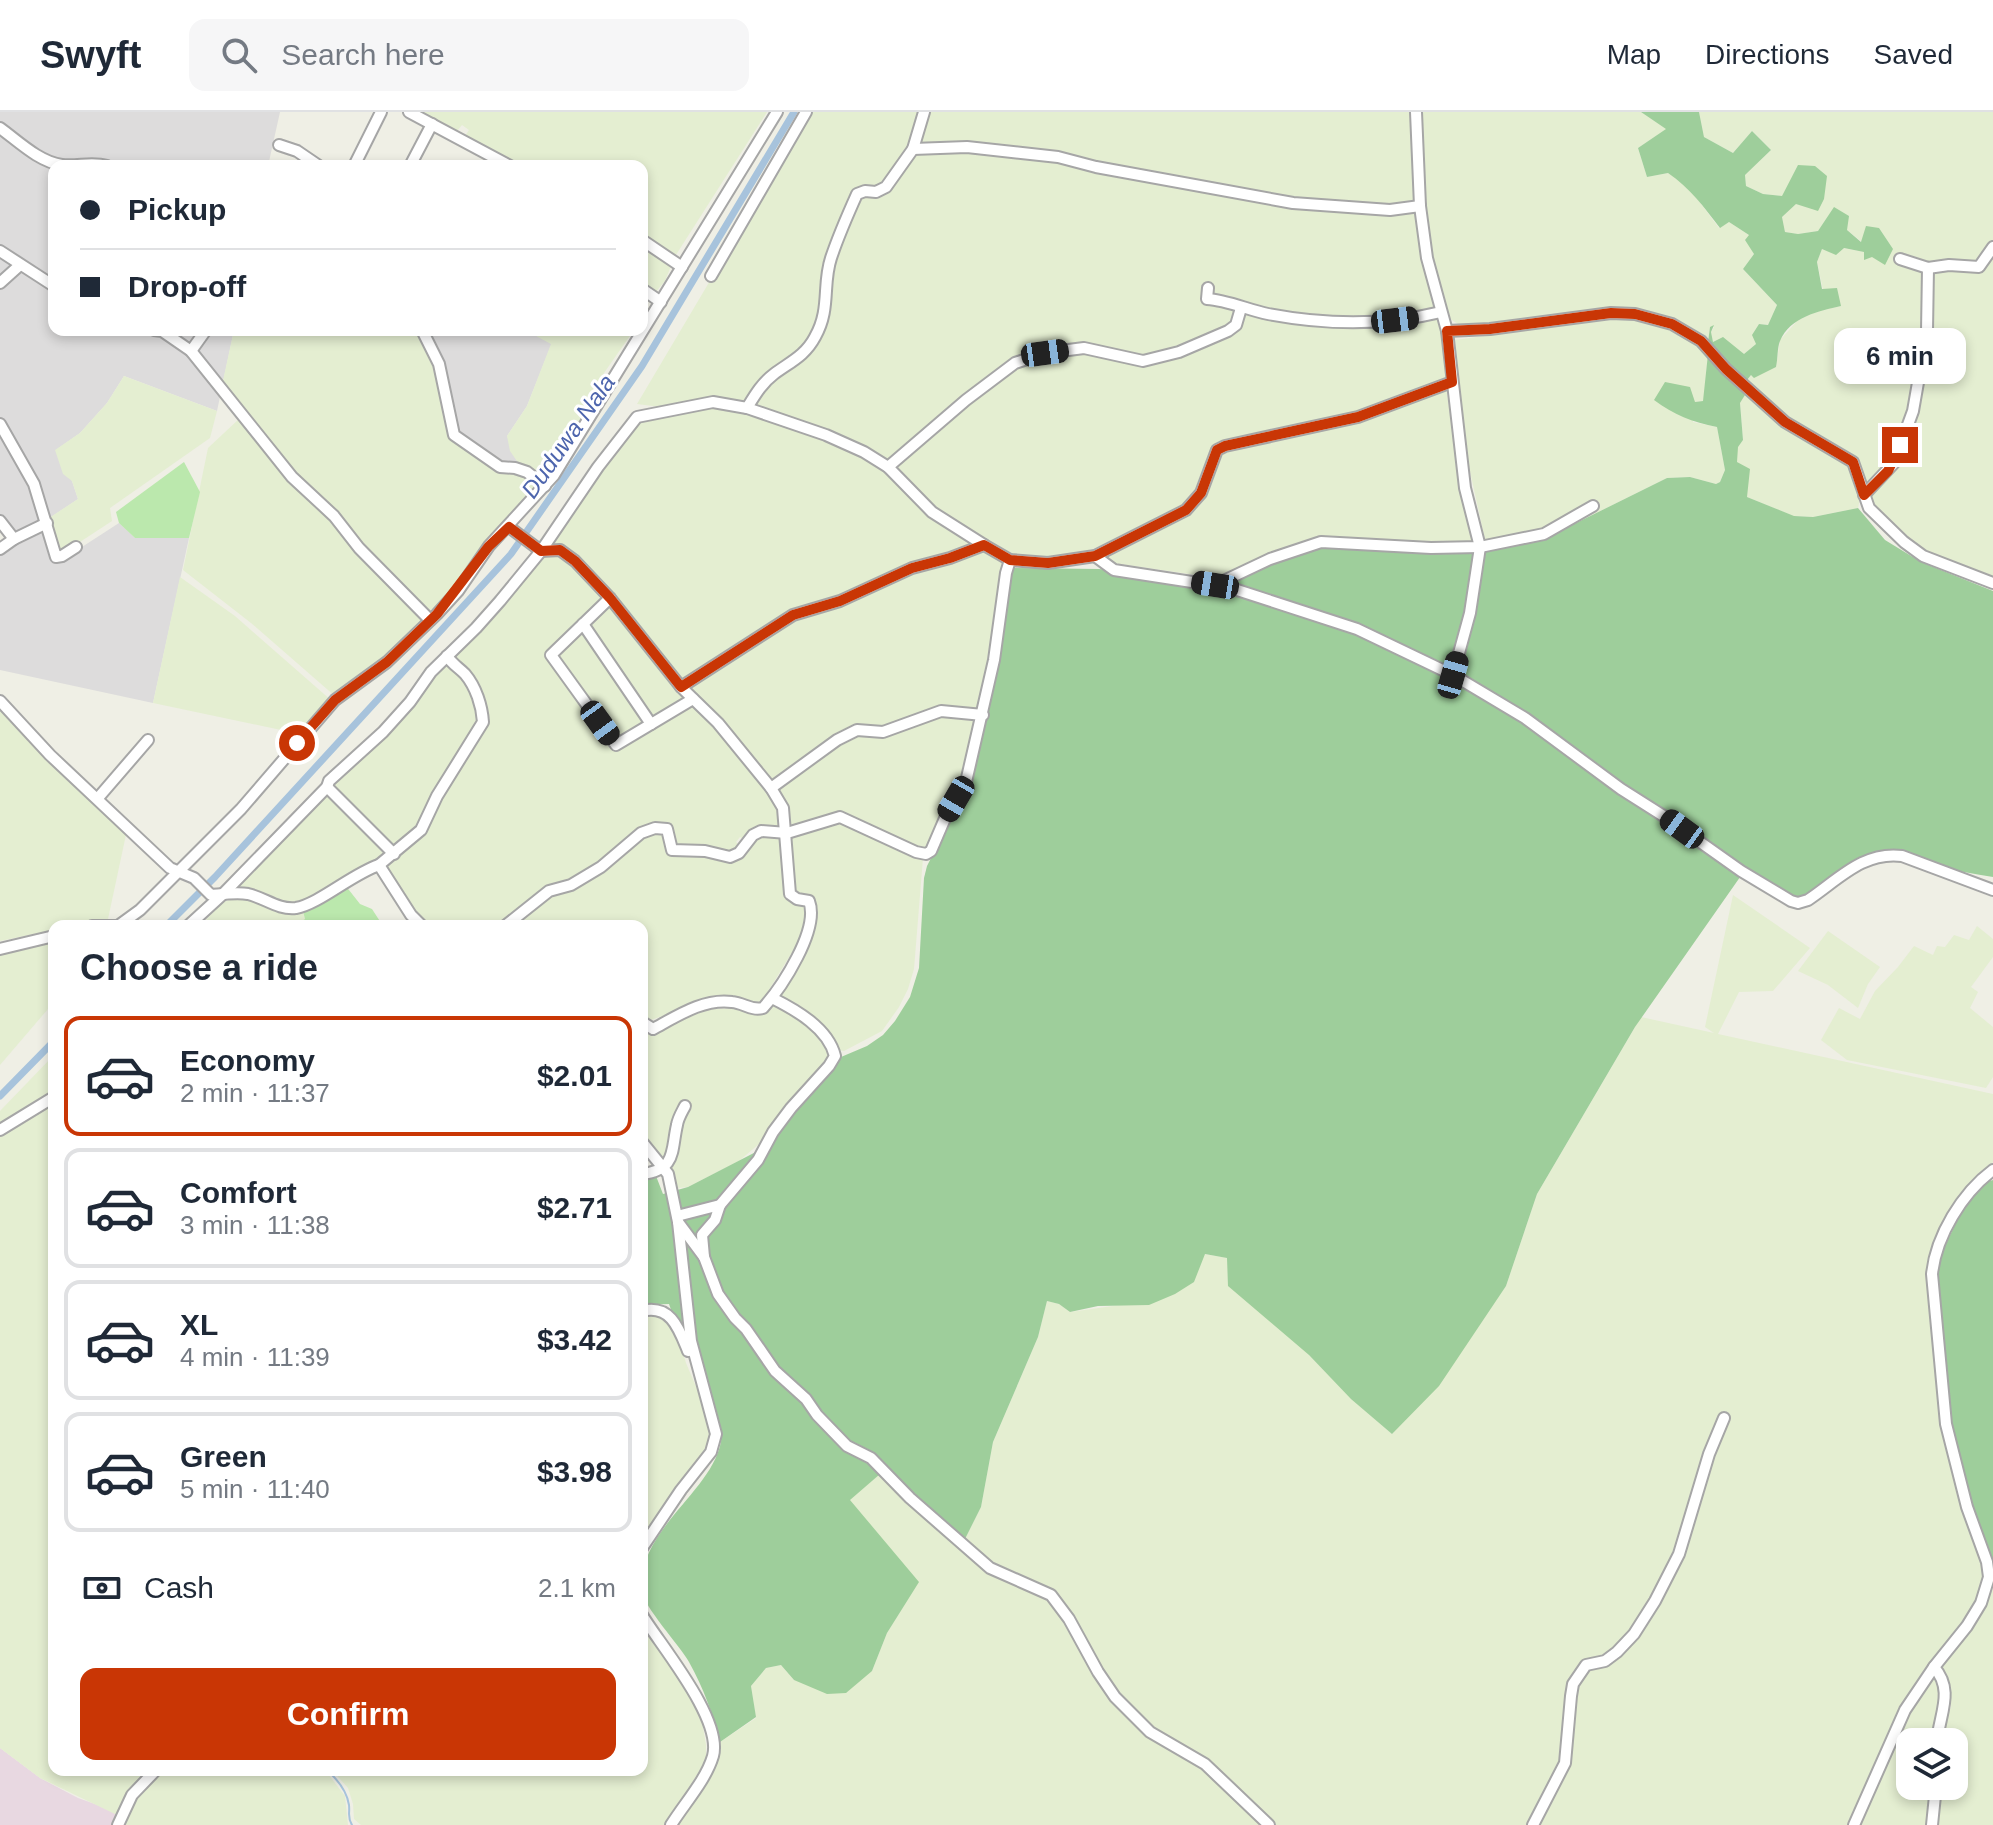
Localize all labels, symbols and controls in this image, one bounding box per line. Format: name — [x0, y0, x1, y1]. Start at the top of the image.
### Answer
search box — [189, 19, 749, 91]
icon: search — [217, 33, 261, 77]
text: Swyft — [40, 34, 141, 76]
text: Search here — [281, 38, 445, 71]
text: Map — [1607, 39, 1661, 70]
text: Directions — [1705, 39, 1830, 70]
text: Saved — [1874, 39, 1953, 70]
text: Pickup — [128, 193, 226, 226]
text: Drop-off — [128, 270, 246, 303]
car — [1370, 305, 1420, 335]
callout: 6 min — [1834, 329, 1966, 385]
car — [1020, 338, 1070, 368]
text: 6 min — [1866, 341, 1934, 371]
water label: Duduwa Nala — [516, 369, 620, 503]
route end — [1882, 427, 1918, 463]
car — [1189, 569, 1241, 601]
car — [1435, 649, 1471, 701]
car — [576, 697, 624, 749]
route start — [279, 725, 315, 761]
car — [934, 772, 978, 826]
car — [1656, 805, 1708, 853]
text: Choose a ride — [80, 947, 318, 988]
icon: car — [84, 1040, 156, 1112]
text: Economy — [180, 1044, 315, 1077]
text: $2.01 — [537, 1059, 612, 1092]
text: 2 min · 11:37 — [180, 1078, 330, 1108]
icon: car — [84, 1172, 156, 1244]
text: Comfort — [180, 1176, 297, 1209]
text: $2.71 — [537, 1191, 612, 1224]
text: 3 min · 11:38 — [180, 1210, 330, 1240]
icon: car — [84, 1304, 156, 1376]
text: XL — [180, 1308, 218, 1341]
text: $3.42 — [537, 1323, 612, 1356]
text: 4 min · 11:39 — [180, 1342, 330, 1372]
icon: car — [84, 1436, 156, 1508]
text: Green — [180, 1440, 267, 1473]
text: $3.98 — [537, 1455, 612, 1488]
text: 5 min · 11:40 — [180, 1474, 330, 1504]
icon: cash — [80, 1566, 124, 1610]
text: Cash — [144, 1571, 214, 1604]
text: 2.1 km — [538, 1573, 616, 1603]
button: Confirm — [80, 1668, 616, 1760]
map controls — [1896, 1728, 1968, 1800]
button: layers — [1896, 1728, 1968, 1800]

